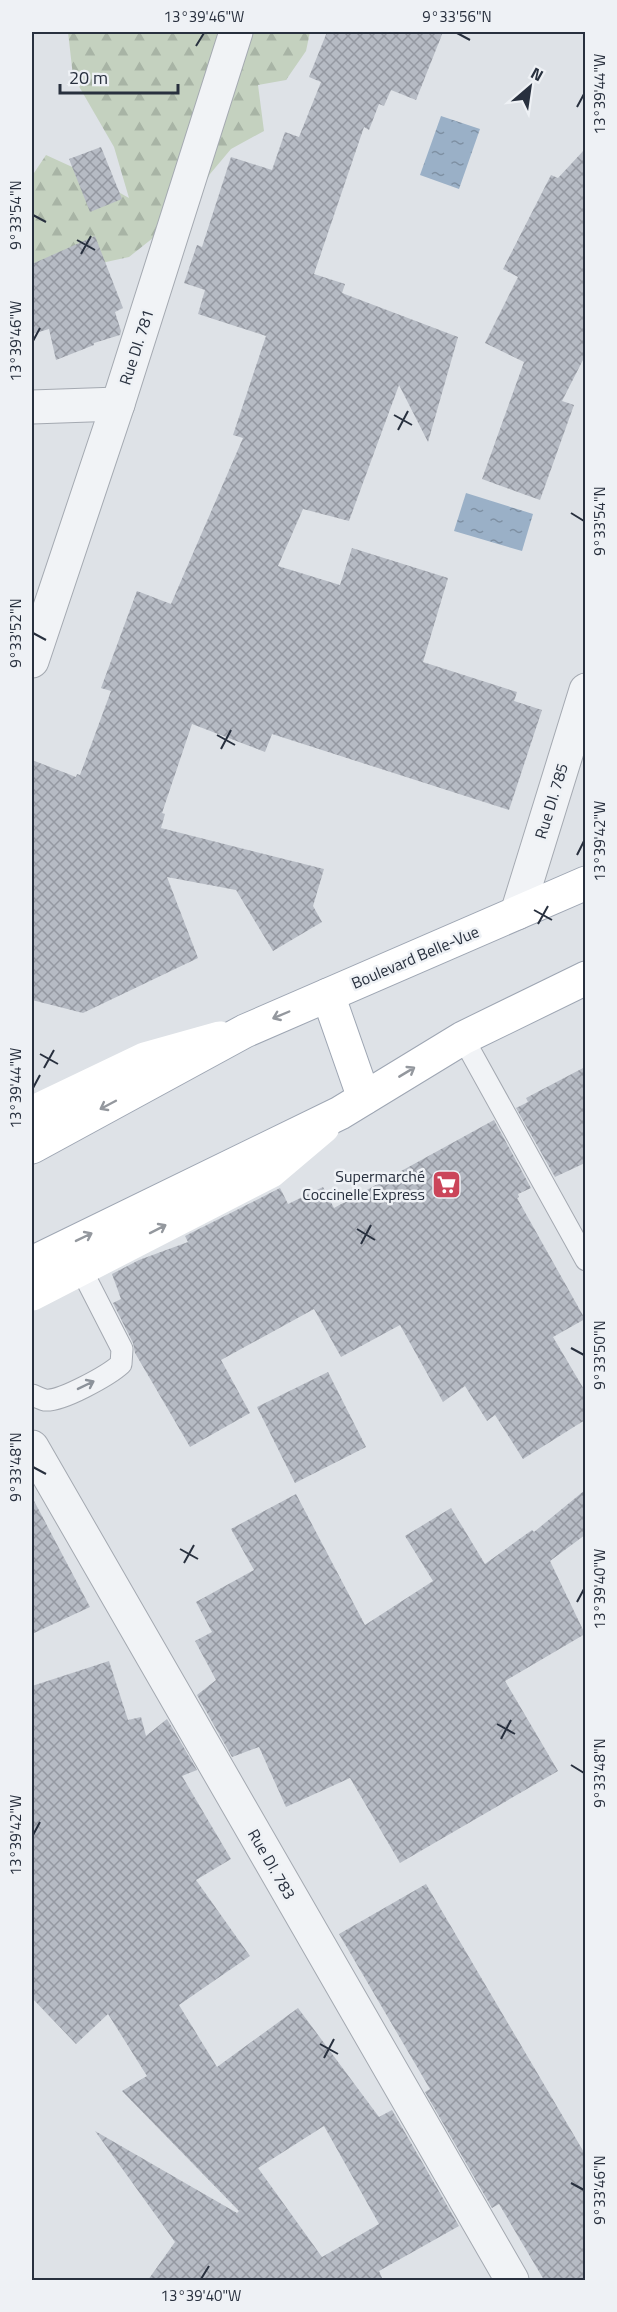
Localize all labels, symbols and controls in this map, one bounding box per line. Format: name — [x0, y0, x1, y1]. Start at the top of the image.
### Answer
text: 13°39'46"W — [164, 5, 244, 28]
text: 9°33'56"N — [422, 5, 492, 28]
text: 13°39'44"W — [588, 54, 611, 134]
scale bar — [60, 57, 178, 95]
north arrow — [500, 57, 560, 117]
text: N — [527, 61, 548, 87]
text: 20 m — [69, 64, 108, 91]
text: 9°33'54"N — [4, 180, 27, 250]
text: 13°39'46"W — [4, 301, 27, 381]
street label: Rue DI. 781 — [113, 306, 159, 388]
text: 9°33'54"N — [588, 486, 611, 556]
text: 9°33'52"N — [4, 598, 27, 668]
street label: Rue DI. 785 — [528, 760, 574, 842]
text: 13°39'42"W — [588, 801, 611, 881]
street label: Boulevard Belle-Vue — [347, 919, 483, 995]
one-way arrow — [273, 1010, 291, 1021]
text: 13°39'44"W — [4, 1048, 27, 1128]
one-way arrow — [398, 1066, 415, 1078]
one-way arrow — [100, 1100, 118, 1111]
place label: Supermarché Coccinelle Express — [302, 1164, 425, 1206]
supermarket icon: Supermarché Coccinelle Express — [430, 1169, 462, 1201]
one-way arrow — [149, 1223, 167, 1234]
one-way arrow — [75, 1231, 93, 1243]
text: 9°33'50"N — [588, 1320, 611, 1390]
one-way arrow — [76, 1378, 94, 1390]
text: 9°33'48"N — [4, 1432, 27, 1502]
text: 13°39'40"W — [588, 1549, 611, 1629]
text: 9°33'48"N — [588, 1738, 611, 1808]
text: 13°39'42"W — [4, 1795, 27, 1875]
street label: Rue DI. 783 — [242, 1824, 302, 1904]
text: 9°33'46"N — [588, 2155, 611, 2225]
text: 13°39'40"W — [161, 2284, 241, 2307]

